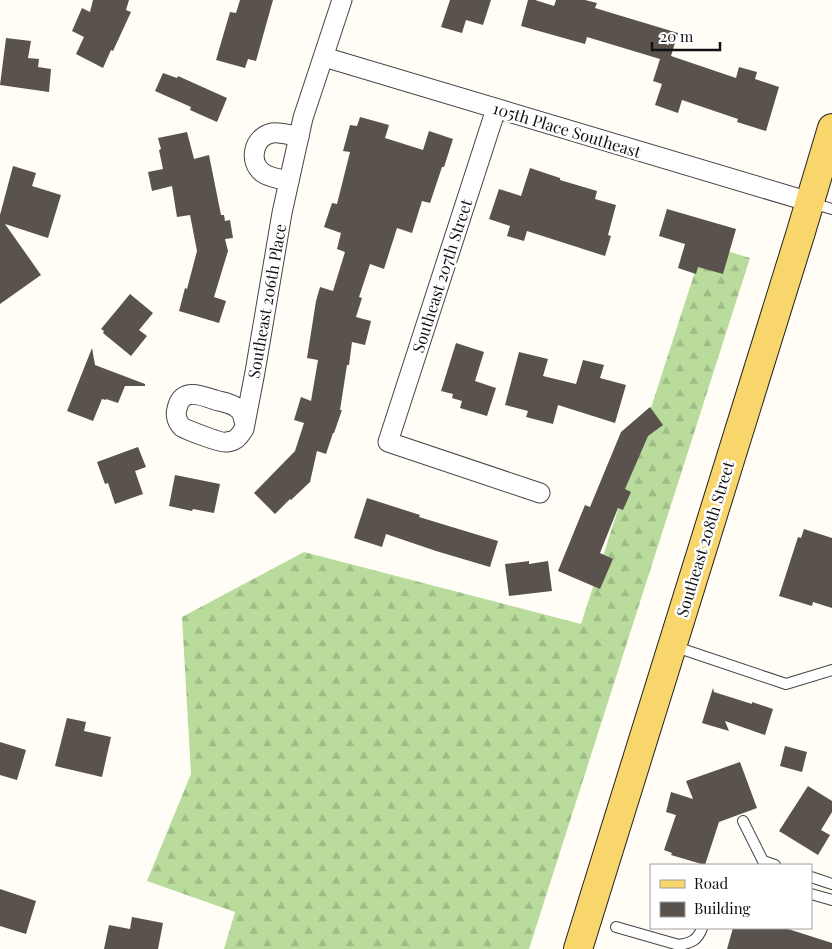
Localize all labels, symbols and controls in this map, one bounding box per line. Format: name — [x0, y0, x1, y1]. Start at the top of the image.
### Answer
scale bar — [652, 20, 720, 52]
text: 20 m — [660, 26, 694, 46]
street label: 105th Place Southeast — [491, 97, 644, 162]
street label: Southeast 207th Street — [407, 196, 476, 355]
street label: Southeast 206th Place — [243, 222, 290, 380]
street label: Southeast 208th Street — [671, 458, 738, 619]
legend — [650, 864, 812, 929]
text: Road — [694, 873, 728, 893]
text: Building — [694, 898, 751, 918]

